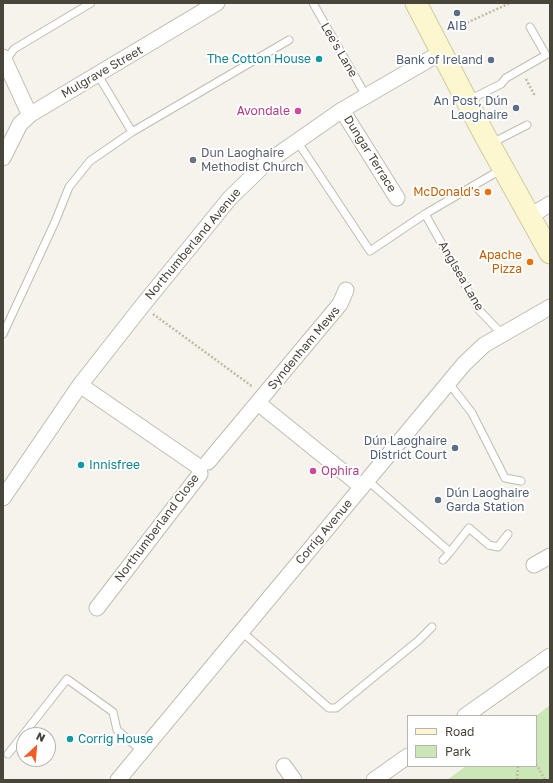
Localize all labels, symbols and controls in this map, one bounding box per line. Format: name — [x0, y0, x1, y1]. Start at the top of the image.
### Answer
marker: AIB — [452, 8, 462, 18]
place label: AIB — [447, 19, 467, 33]
street label: Lee's Lane — [318, 20, 360, 80]
street label: Mulgrave Street — [59, 43, 145, 101]
place label: The Cotton House — [207, 52, 311, 66]
place label: Bank of Ireland — [396, 53, 483, 67]
marker: The Cotton House — [314, 54, 324, 64]
marker: Bank of Ireland — [486, 55, 496, 65]
place label: An Post, Dún Laoghaire — [433, 94, 508, 122]
marker: An Post, Dún Laoghaire — [511, 103, 521, 113]
place label: Avondale — [237, 104, 290, 118]
marker: Avondale — [293, 106, 303, 116]
street label: Dungar Terrace — [341, 113, 399, 195]
place label: Dun Laoghaire Methodist Church — [201, 146, 304, 174]
marker: Dun Laoghaire Methodist Church — [188, 155, 198, 165]
street label: Northumberland Avenue — [142, 185, 244, 303]
place label: McDonald's — [413, 185, 480, 199]
marker: McDonald's — [483, 187, 493, 197]
street label: Anglsea Lane — [435, 239, 487, 313]
place label: Apache Pizza — [479, 248, 522, 276]
marker: Apache Pizza — [525, 257, 535, 267]
street label: Syndenham Mews — [265, 303, 343, 393]
place label: Dún Laoghaire District Court — [364, 434, 447, 462]
marker: Dún Laoghaire District Court — [450, 443, 460, 453]
place label: Innisfree — [89, 458, 140, 472]
marker: Innisfree — [76, 460, 86, 470]
place label: Ophira — [321, 464, 359, 478]
marker: Ophira — [308, 466, 318, 476]
street label: Northumberland Close — [112, 471, 202, 585]
place label: Dún Laoghaire Garda Station — [446, 486, 529, 514]
marker: Dún Laoghaire Garda Station — [433, 495, 443, 505]
street label: Corrig Avenue — [293, 496, 355, 568]
legend — [407, 715, 537, 767]
text: Road — [445, 724, 474, 739]
north arrow — [16, 727, 56, 767]
text: N — [34, 729, 48, 744]
place label: Corrig House — [78, 732, 153, 746]
marker: Corrig House — [65, 734, 75, 744]
text: Park — [445, 744, 471, 759]

